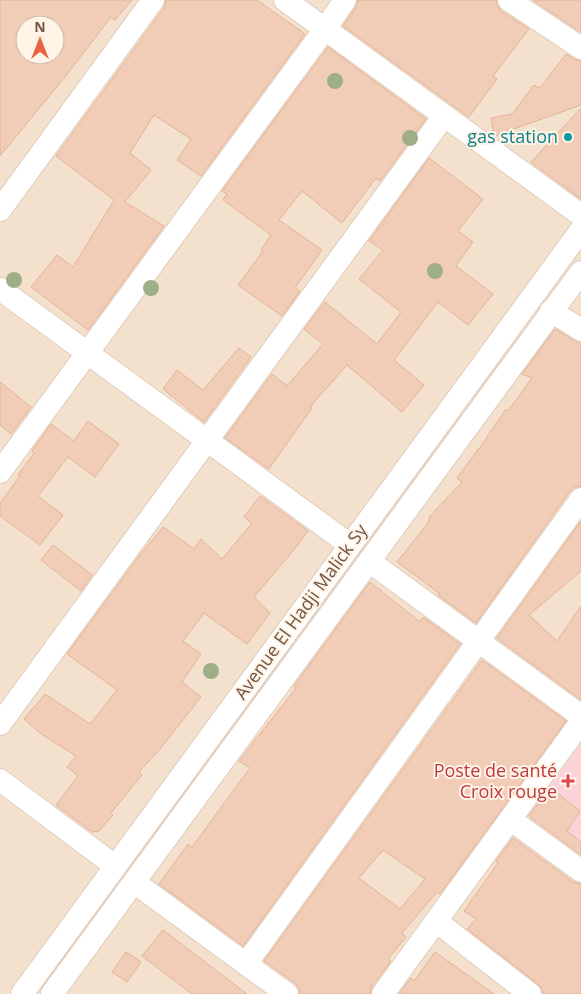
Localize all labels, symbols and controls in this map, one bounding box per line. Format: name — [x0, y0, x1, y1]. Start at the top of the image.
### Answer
north arrow — [15, 15, 65, 65]
text: N — [34, 17, 46, 36]
place label: gas station — [467, 124, 558, 148]
marker: gas station — [562, 131, 574, 143]
street label: Avenue El Hadji Malick Sy — [228, 518, 373, 704]
place label: Poste de santé Croix rouge — [434, 758, 557, 803]
marker: Poste de santé Croix rouge — [561, 774, 575, 788]

